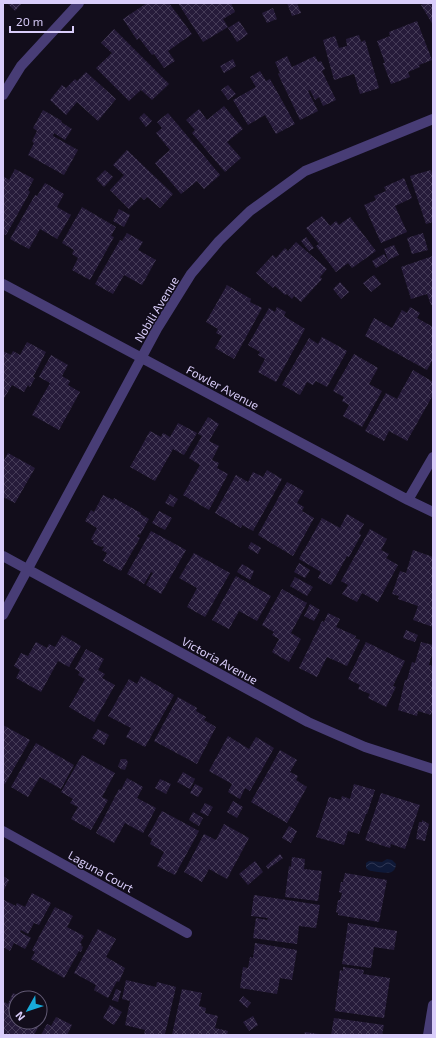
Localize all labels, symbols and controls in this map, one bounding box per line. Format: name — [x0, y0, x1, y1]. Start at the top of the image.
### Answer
scale bar — [10, 8, 73, 34]
text: 20 m — [16, 14, 43, 28]
street label: Nobili Avenue — [131, 274, 181, 344]
street label: Fowler Avenue — [184, 362, 262, 412]
street label: Victoria Avenue — [180, 633, 260, 687]
street label: Laguna Court — [66, 847, 136, 895]
north arrow — [8, 990, 48, 1030]
text: N — [12, 1009, 27, 1024]

